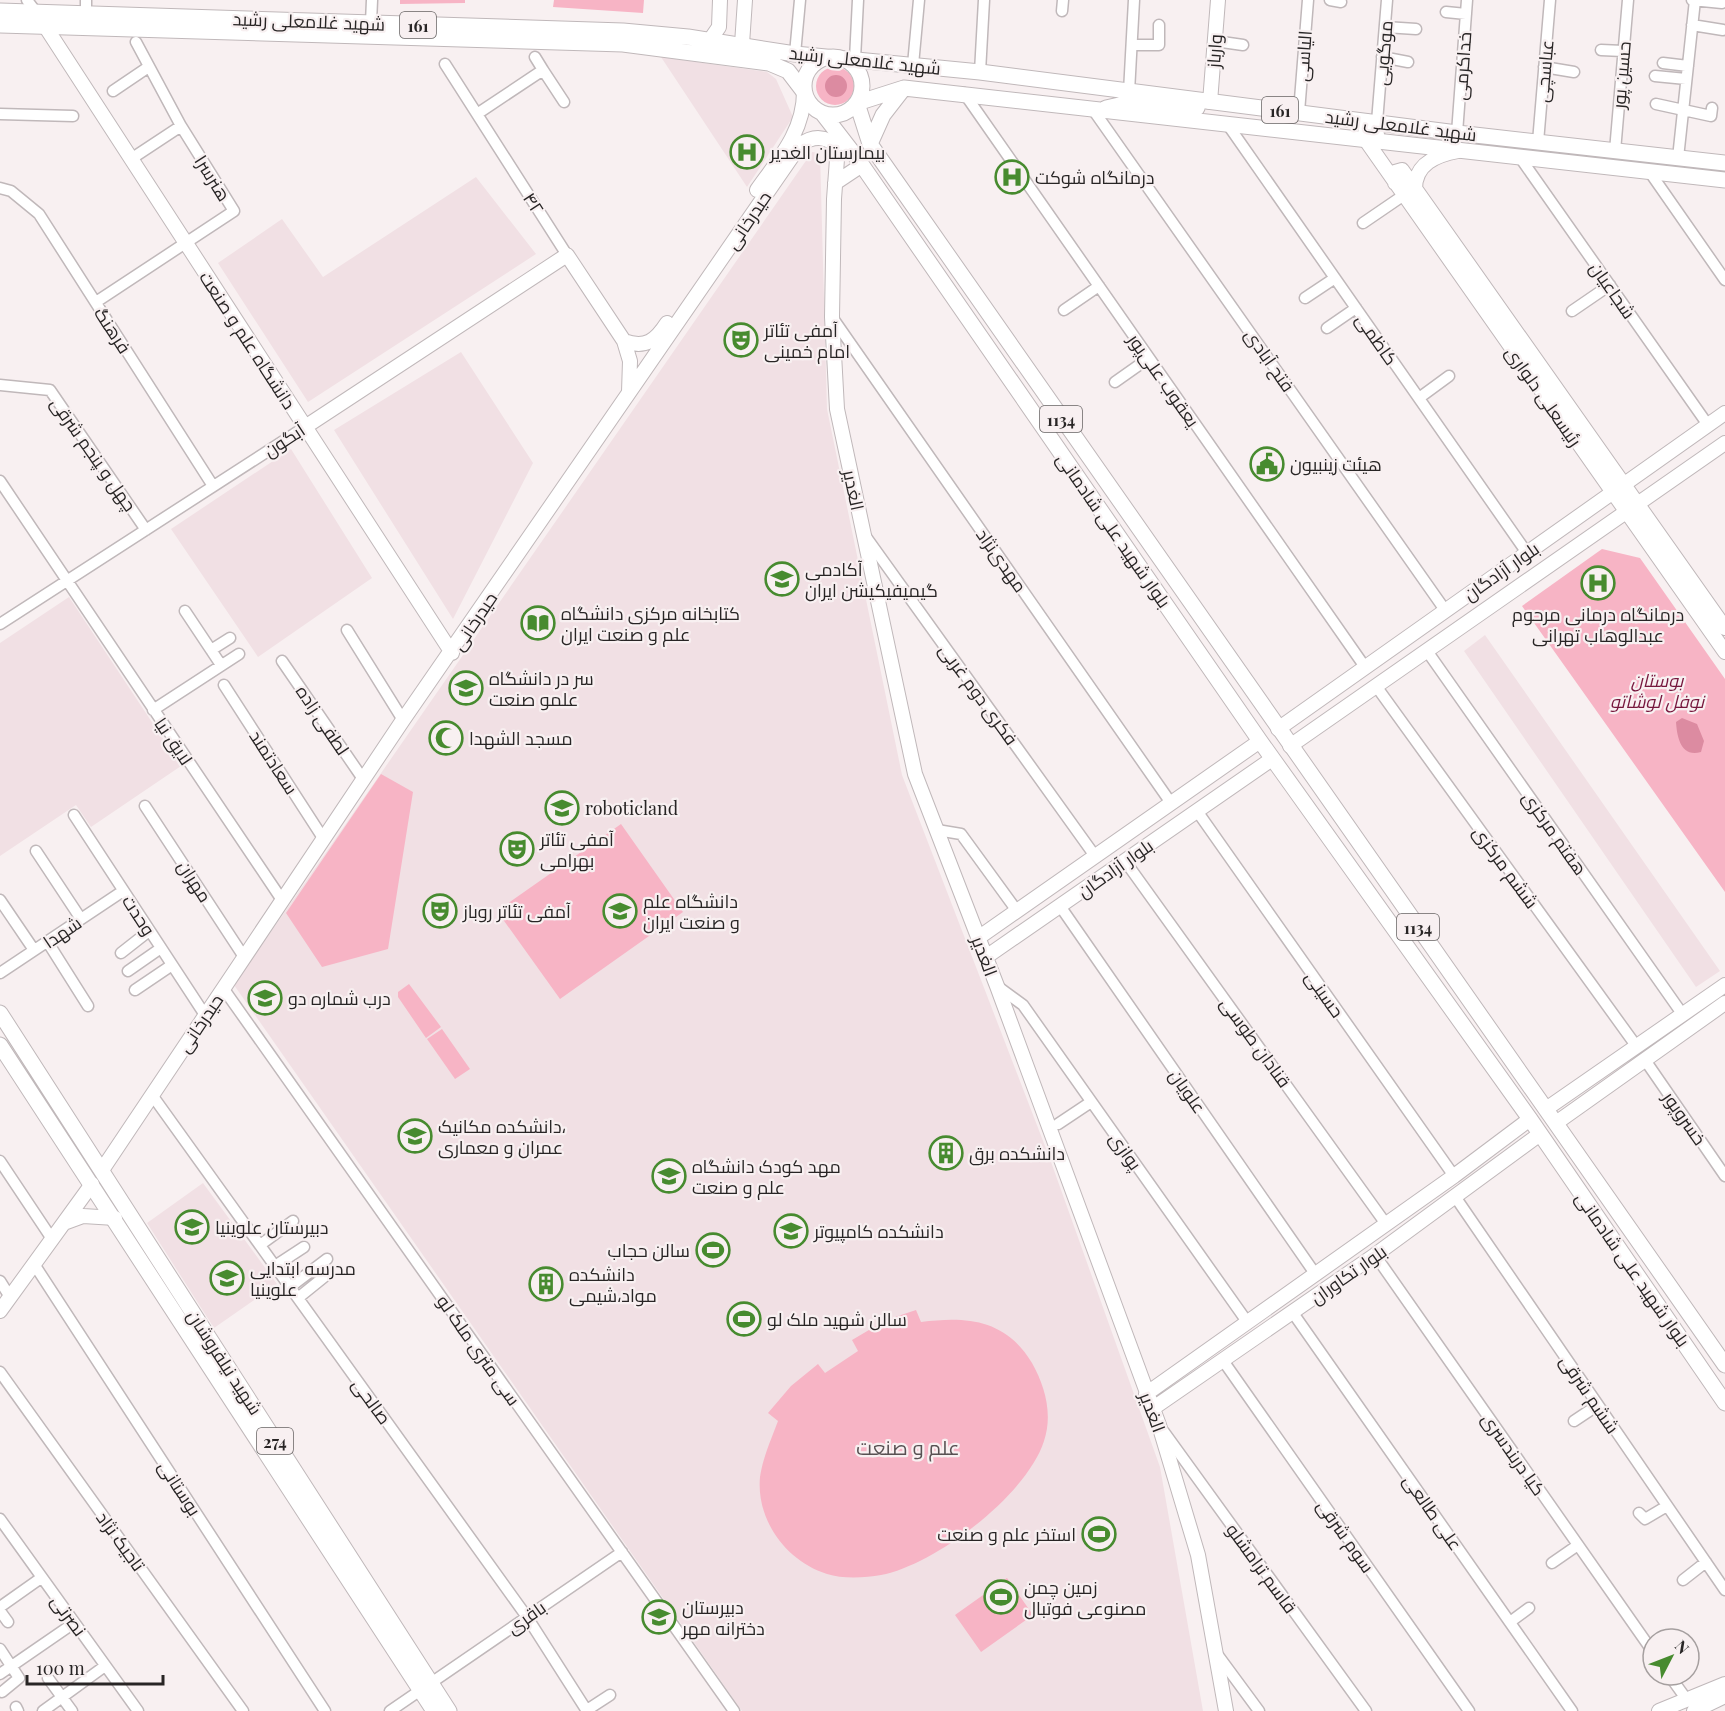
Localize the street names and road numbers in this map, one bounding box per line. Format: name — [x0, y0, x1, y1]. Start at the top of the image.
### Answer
street label: شهید غلامعلی رشید — [232, 6, 386, 36]
road number: 161 — [400, 12, 436, 38]
street label: موگویی — [1368, 19, 1398, 87]
street label: الیاسی — [1289, 30, 1317, 82]
street label: خداکرمی — [1448, 31, 1476, 101]
street label: وارباز — [1201, 33, 1227, 70]
street label: عباسچی — [1529, 39, 1560, 103]
street label: شهید غلامعلی رشید — [788, 40, 942, 80]
street label: حسین پور — [1606, 40, 1637, 111]
road number: 161 — [1262, 97, 1298, 123]
street label: شهید غلامعلی رشید — [1324, 104, 1478, 146]
street label: هنرسرا — [190, 151, 236, 205]
street label: حیدرخانی — [720, 186, 776, 254]
street label: ۴۲ — [518, 187, 550, 219]
street label: شجاعیان — [1585, 257, 1641, 323]
street label: دانشگاه علم و صنعت — [194, 266, 302, 414]
street label: فرهنگ — [89, 302, 137, 358]
street label: کاظمی — [1351, 308, 1403, 370]
street label: فتح آبادی — [1239, 324, 1300, 397]
street label: یعقوب علی‌پور — [1122, 328, 1205, 432]
street label: رئیسعلی دلواری — [1500, 341, 1588, 451]
street label: چهل و ‍پنجم شرقی — [45, 392, 142, 516]
road number: 1134 — [1040, 406, 1082, 432]
street label: آبگون — [259, 418, 309, 462]
street label: بلوار شهید علی شادمانی — [1051, 448, 1177, 612]
street label: الغدیر — [838, 466, 870, 513]
street label: مهدی‌نژاد — [971, 523, 1033, 597]
street label: بلوار آزادگان — [1458, 536, 1544, 606]
street label: حیدرخانی — [446, 587, 502, 655]
street label: فکری دوم غربی — [933, 638, 1024, 750]
street label: لطفی زاده — [291, 680, 355, 760]
street label: لایق نیا — [149, 713, 199, 770]
street label: سعادتمند — [244, 725, 304, 799]
street label: هفتم مرکزی — [1516, 786, 1593, 880]
street label: ششم مرکزی — [1467, 821, 1544, 914]
street label: بلوار آزادگان — [1072, 833, 1158, 903]
street label: مهران — [172, 855, 218, 907]
street label: وحدت — [117, 890, 161, 940]
street label: شهدا — [38, 911, 86, 953]
road number: 1134 — [1397, 914, 1439, 940]
street label: الغدیر — [966, 932, 1004, 979]
street label: حسینی — [1300, 966, 1350, 1022]
street label: حیدرخانی — [172, 989, 228, 1057]
street label: قنادان طوسی — [1215, 992, 1297, 1092]
street label: علویان — [1164, 1064, 1212, 1118]
street label: خسروپور — [1656, 1086, 1712, 1150]
street label: پوازی — [1104, 1127, 1148, 1175]
street label: بلوار شهید علی شادمانی — [1570, 1187, 1696, 1351]
street label: بلوار تکاوران — [1305, 1239, 1391, 1309]
street label: سی متری ملک لو — [432, 1290, 526, 1410]
street label: شهید نیلفروشان — [182, 1305, 268, 1419]
street label: ششم شرقی — [1554, 1350, 1625, 1439]
street label: صالحی — [347, 1373, 397, 1429]
street label: الغدیر — [1134, 1388, 1172, 1435]
street label: کیا دربندسری — [1477, 1408, 1551, 1500]
road number: 274 — [257, 1428, 293, 1454]
street label: بوستانی — [153, 1456, 207, 1520]
street label: علی طالعی — [1398, 1469, 1468, 1555]
street label: سوم شرقی — [1311, 1495, 1380, 1578]
street label: تاجیک نژاد — [91, 1506, 151, 1576]
street label: قاسم ترامشلو — [1220, 1518, 1303, 1618]
street label: نصرتی — [46, 1589, 92, 1641]
street label: باقری — [502, 1595, 550, 1639]

